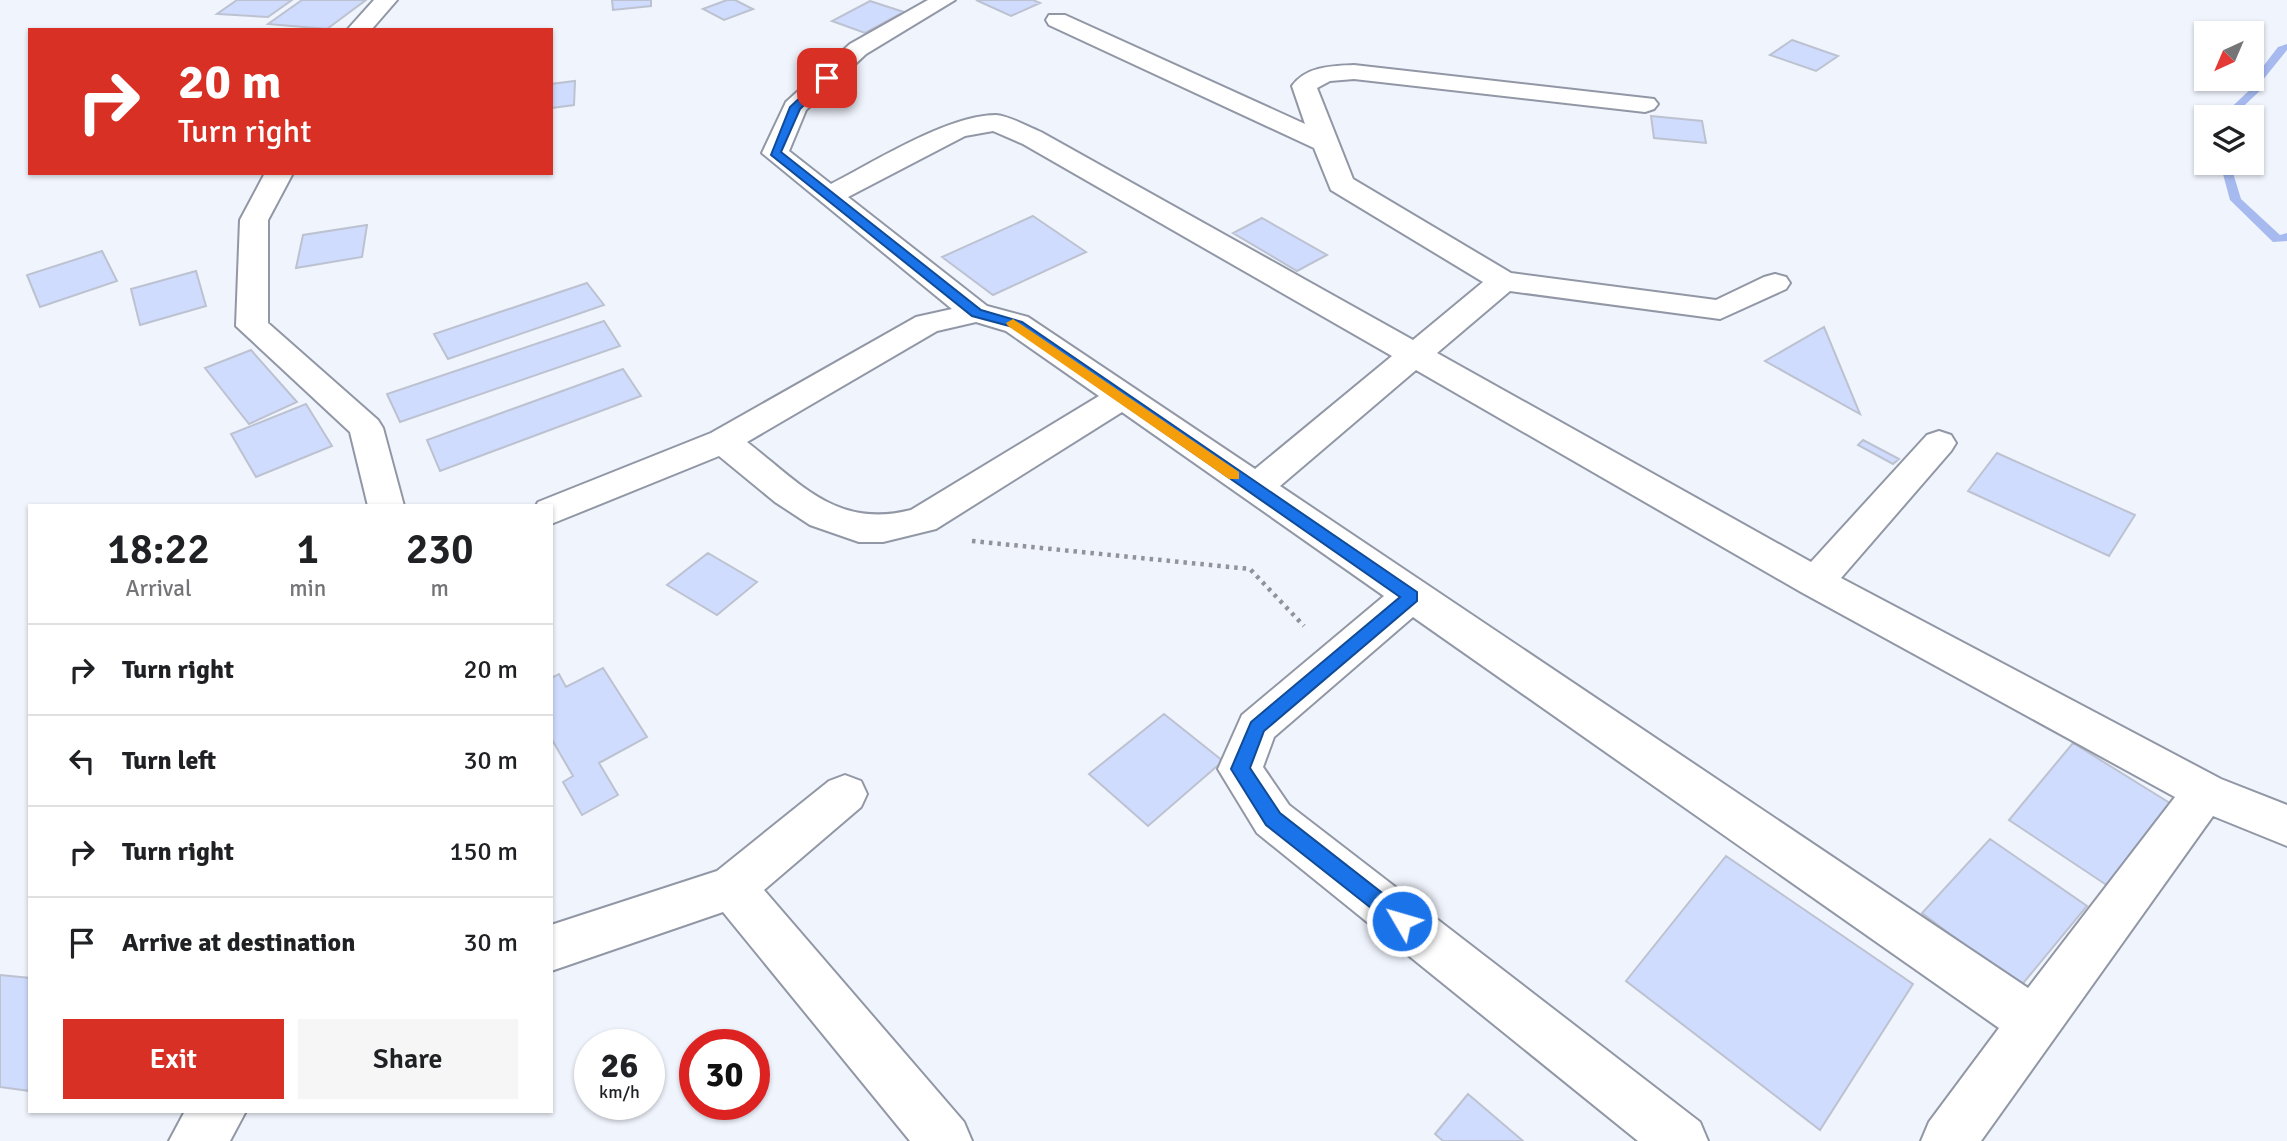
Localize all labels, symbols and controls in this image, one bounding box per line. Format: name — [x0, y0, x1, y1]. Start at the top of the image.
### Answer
north arrow — [2194, 21, 2264, 91]
map controls — [2194, 21, 2264, 175]
pin — [797, 48, 857, 108]
text: 20 m — [178, 52, 281, 112]
icon: right — [63, 56, 154, 147]
icon: arrive — [808, 59, 846, 97]
button: layers — [2194, 105, 2264, 175]
text: Turn right — [178, 112, 311, 151]
text: 18:22 — [107, 524, 210, 575]
text: 1 — [296, 524, 319, 575]
text: 230 — [406, 524, 474, 575]
text: Arrival — [125, 574, 192, 603]
text: min — [289, 574, 326, 603]
text: m — [430, 574, 449, 603]
icon: right — [63, 651, 101, 689]
text: Turn right — [122, 654, 234, 686]
text: 20 m — [463, 654, 518, 686]
icon: left — [63, 742, 101, 780]
text: Turn left — [122, 745, 216, 777]
text: 30 m — [463, 745, 518, 777]
icon: right — [63, 833, 101, 871]
text: Turn right — [122, 836, 234, 868]
text: 150 m — [449, 836, 518, 868]
position arrow — [1365, 884, 1439, 958]
icon: arrive — [63, 924, 101, 962]
text: Arrive at destination — [122, 927, 355, 959]
text: 30 m — [463, 927, 518, 959]
button: Exit — [63, 1019, 284, 1099]
button: Share — [298, 1019, 518, 1099]
speed limit sign: 30 — [679, 1029, 770, 1120]
text: 26 — [601, 1044, 638, 1087]
text: km/h — [599, 1081, 640, 1103]

